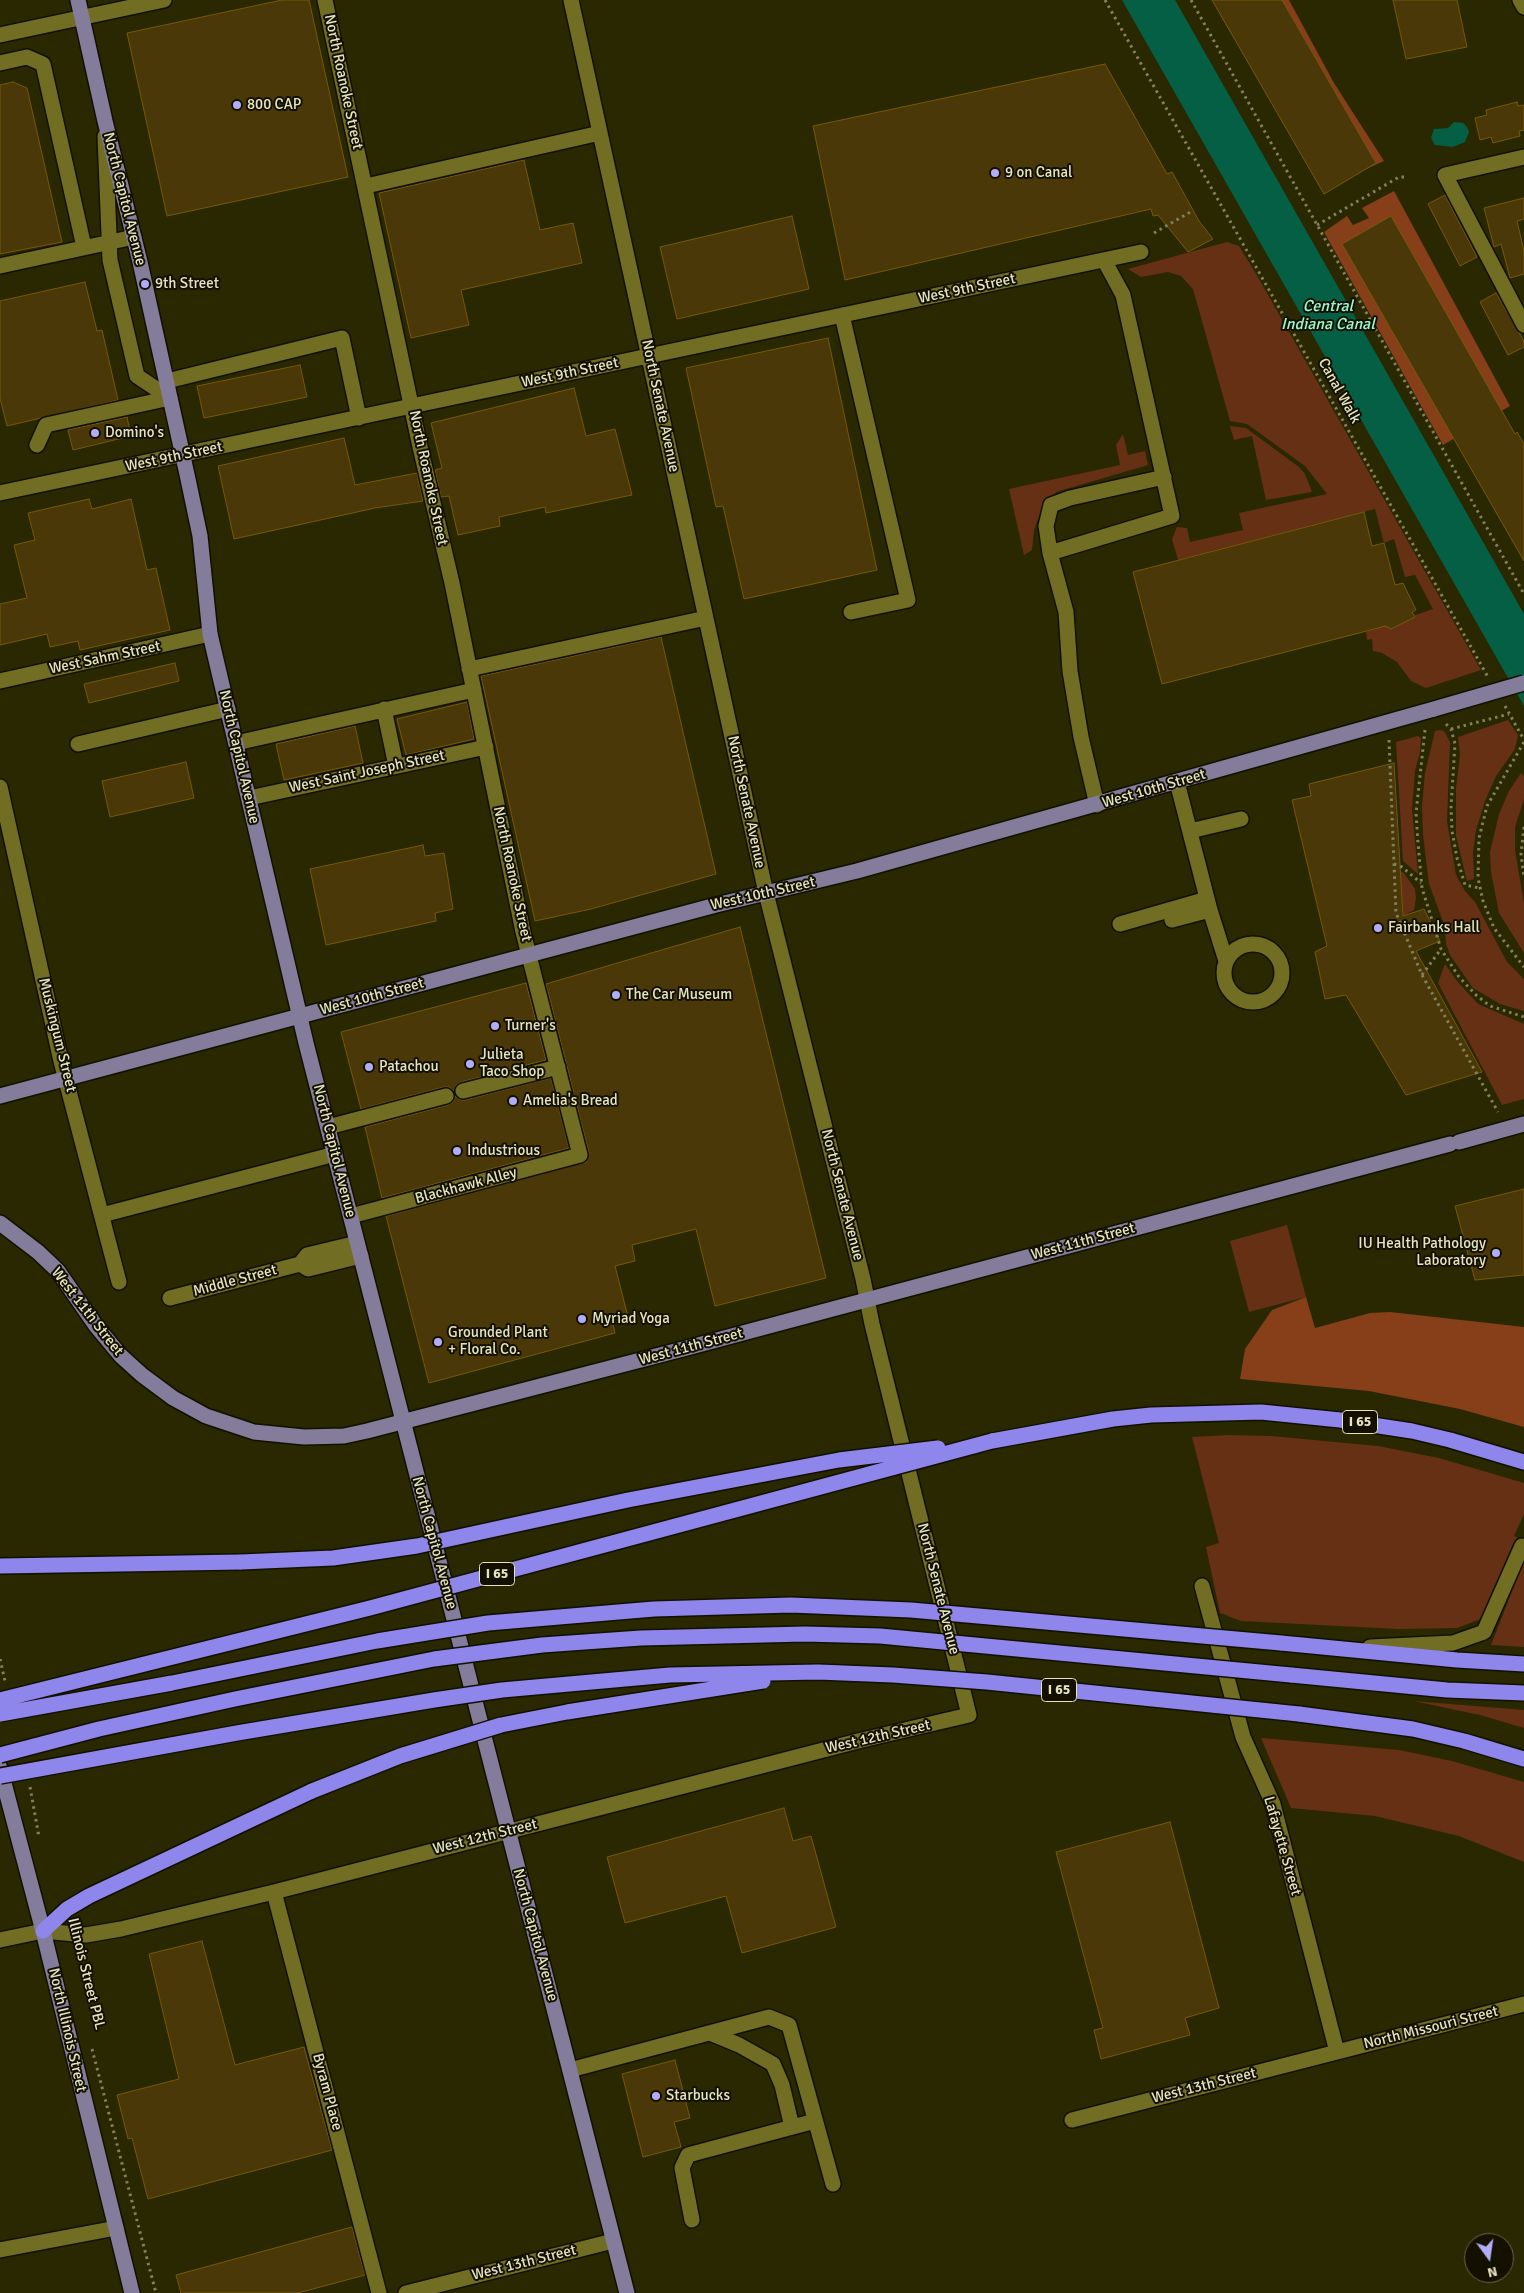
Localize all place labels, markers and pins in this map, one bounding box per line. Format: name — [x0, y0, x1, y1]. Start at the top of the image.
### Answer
place label: 800 CAP — [247, 96, 301, 114]
marker: 800 CAP — [231, 99, 243, 111]
place label: 9 on Canal — [1005, 164, 1072, 182]
marker: 9 on Canal — [989, 167, 1001, 179]
place label: 9th Street — [155, 275, 219, 293]
marker: 9th Street — [139, 278, 151, 290]
place label: Domino's — [105, 424, 164, 442]
marker: Domino's — [89, 427, 101, 439]
place label: Fairbanks Hall — [1388, 919, 1480, 937]
marker: Fairbanks Hall — [1372, 922, 1384, 934]
place label: The Car Museum — [626, 986, 732, 1004]
marker: The Car Museum — [610, 989, 622, 1001]
place label: Turner's — [505, 1017, 556, 1035]
marker: Turner's — [489, 1020, 501, 1032]
place label: Julieta Taco Shop — [480, 1046, 544, 1081]
place label: Patachou — [379, 1058, 439, 1076]
marker: Julieta Taco Shop — [464, 1058, 476, 1070]
marker: Patachou — [363, 1061, 375, 1073]
place label: Amelia's Bread — [523, 1092, 618, 1110]
marker: Amelia's Bread — [507, 1095, 519, 1107]
place label: Industrious — [467, 1142, 540, 1160]
marker: Industrious — [451, 1145, 463, 1157]
place label: IU Health Pathology Laboratory — [1358, 1235, 1486, 1270]
marker: IU Health Pathology Laboratory — [1490, 1247, 1502, 1259]
place label: Myriad Yoga — [592, 1310, 670, 1328]
marker: Myriad Yoga — [576, 1313, 588, 1325]
place label: Grounded Plant + Floral Co. — [448, 1324, 548, 1359]
marker: Grounded Plant + Floral Co. — [432, 1336, 444, 1348]
place label: Starbucks — [666, 2087, 730, 2105]
marker: Starbucks — [650, 2090, 662, 2102]

